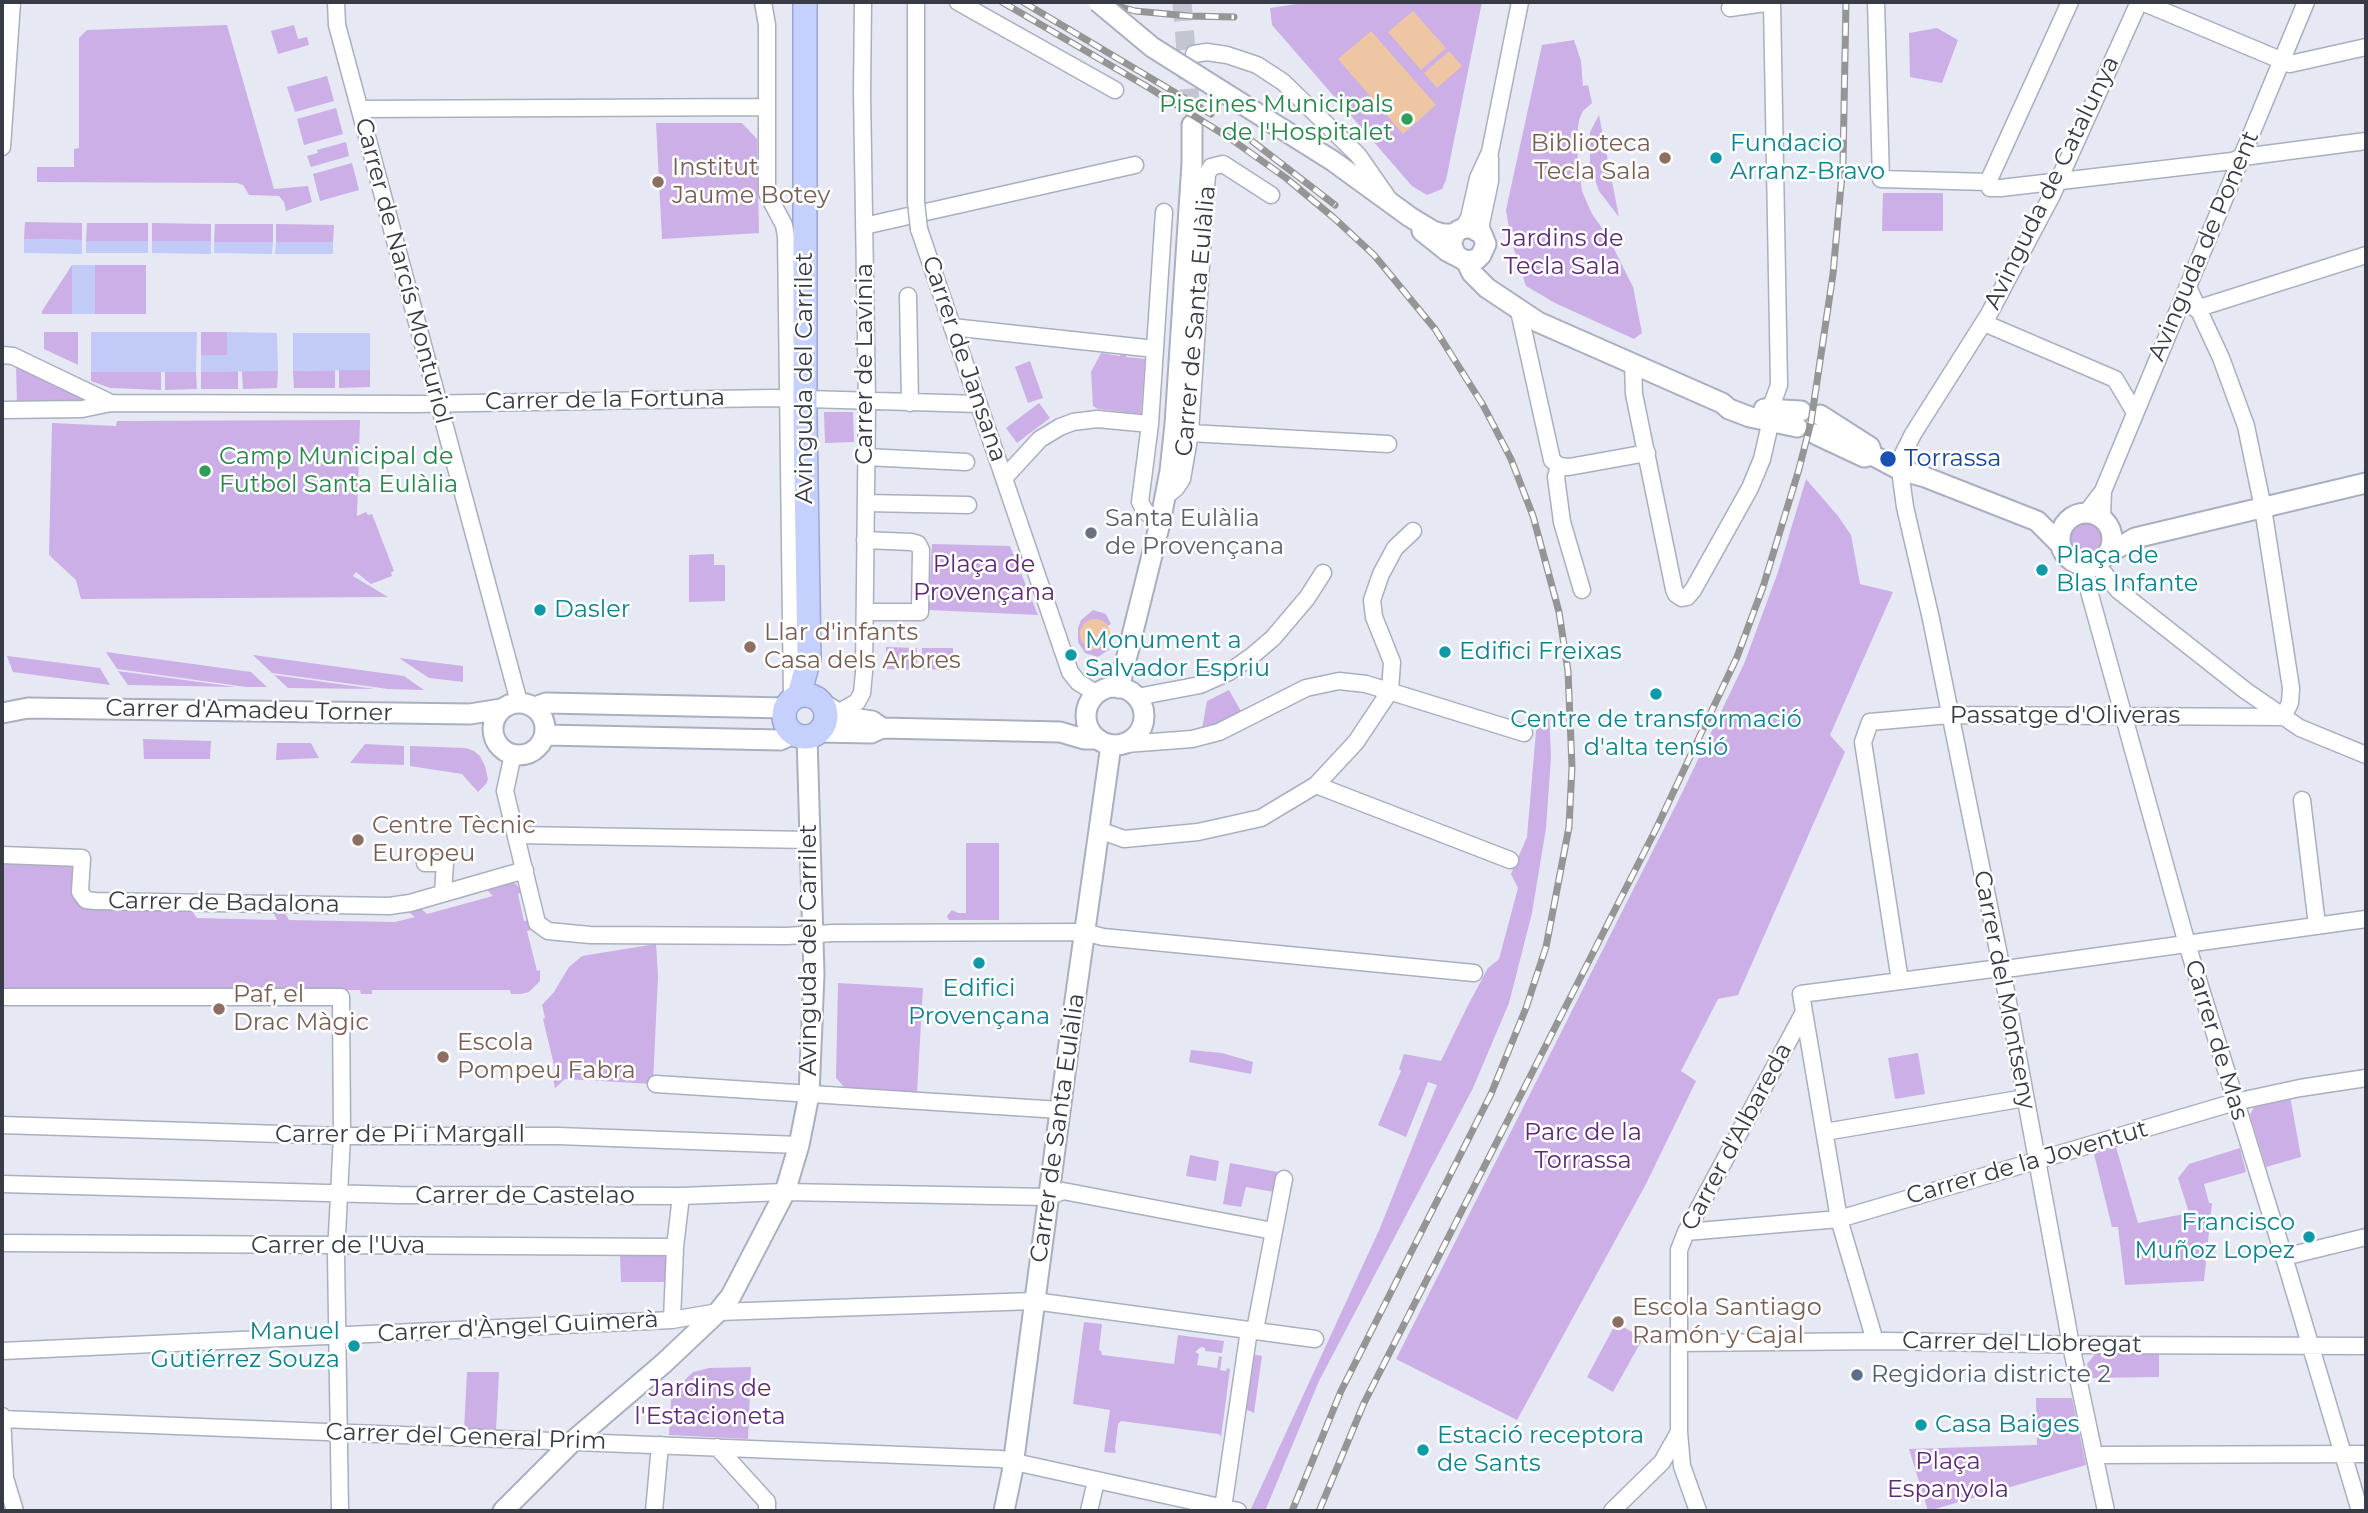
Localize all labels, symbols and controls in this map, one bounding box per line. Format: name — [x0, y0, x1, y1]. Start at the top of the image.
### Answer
street label: Avinguda de Catalunya — [1978, 52, 2126, 314]
place label: Piscines Municipals de l'Hospitalet — [1159, 91, 1393, 147]
marker: Piscines Municipals de l'Hospitalet — [1399, 111, 1415, 127]
street label: Carrer de Narcís Monturiol — [348, 115, 458, 427]
street label: Avinguda de Ponent — [2142, 127, 2266, 365]
place label: Biblioteca Tecla Sala — [1531, 130, 1651, 186]
place label: Fundacio Arranz-Bravo — [1730, 130, 1885, 186]
marker: Biblioteca Tecla Sala — [1657, 150, 1673, 166]
marker: Fundacio Arranz-Bravo — [1708, 150, 1724, 166]
place label: Institut Jaume Botey — [672, 154, 830, 210]
marker: Institut Jaume Botey — [650, 174, 666, 190]
street label: Carrer de Santa Eulàlia — [1170, 184, 1222, 458]
park label: Jardins de Tecla Sala — [1500, 225, 1624, 281]
street label: Avinguda del Carrilet — [791, 252, 819, 504]
street label: Carrer de Jansana — [915, 252, 1013, 466]
street label: Carrer de Lavínia — [851, 263, 879, 465]
street label: Carrer de la Fortuna — [485, 384, 725, 416]
place label: Camp Municipal de Futbol Santa Eulàlia — [219, 443, 458, 499]
place label: Torrassa — [1904, 445, 2001, 473]
marker: Torrassa — [1878, 449, 1898, 469]
marker: Camp Municipal de Futbol Santa Eulàlia — [197, 463, 213, 479]
place label: Santa Eulàlia de Provençana — [1105, 505, 1284, 561]
marker: Santa Eulàlia de Provençana — [1083, 525, 1099, 541]
place label: Plaça de Blas Infante — [2056, 542, 2198, 598]
park label: Plaça de Provençana — [913, 551, 1055, 607]
marker: Plaça de Blas Infante — [2034, 562, 2050, 578]
place label: Dasler — [554, 596, 630, 624]
marker: Dasler — [532, 602, 548, 618]
place label: Llar d'infants Casa dels Arbres — [764, 619, 961, 675]
place label: Monument a Salvador Espriu — [1085, 627, 1270, 683]
place label: Edifici Freixas — [1459, 638, 1622, 666]
marker: Llar d'infants Casa dels Arbres — [742, 639, 758, 655]
marker: Edifici Freixas — [1437, 644, 1453, 660]
marker: Monument a Salvador Espriu — [1063, 647, 1079, 663]
marker: Centre de transformació d'alta tensió — [1648, 686, 1664, 702]
street label: Carrer d'Amadeu Torner — [105, 694, 393, 728]
street label: Passatge d'Oliveras — [1950, 702, 2180, 730]
place label: Centre de transformació d'alta tensió — [1510, 706, 1802, 762]
place label: Centre Tècnic Europeu — [372, 812, 536, 868]
street label: Avinguda del Carrilet — [795, 824, 823, 1076]
marker: Centre Tècnic Europeu — [350, 832, 366, 848]
street label: Carrer del Montseny — [1967, 868, 2041, 1112]
street label: Carrer de Badalona — [108, 887, 340, 919]
marker: Edifici Provençana — [971, 955, 987, 971]
street label: Carrer de Mas — [2178, 956, 2254, 1124]
place label: Edifici Provençana — [908, 975, 1050, 1031]
place label: Paf, el Drac Màgic — [233, 981, 369, 1037]
street label: Carrer de Santa Eulàlia — [1025, 991, 1091, 1265]
marker: Paf, el Drac Màgic — [211, 1001, 227, 1017]
place label: Escola Pompeu Fabra — [457, 1029, 636, 1085]
street label: Carrer d'Albareda — [1675, 1038, 1799, 1236]
marker: Escola Pompeu Fabra — [435, 1049, 451, 1065]
street label: Carrer de la Joventut — [1903, 1115, 2151, 1211]
park label: Parc de la Torrassa — [1524, 1119, 1642, 1175]
street label: Carrer de Pi i Margall — [275, 1121, 525, 1149]
street label: Carrer de Castelao — [415, 1182, 635, 1210]
place label: Francisco Muñoz Lopez — [2134, 1209, 2295, 1265]
marker: Francisco Muñoz Lopez — [2301, 1229, 2317, 1245]
street label: Carrer de l'Uva — [251, 1232, 425, 1260]
place label: Escola Santiago Ramón y Cajal — [1632, 1294, 1822, 1350]
street label: Carrer d'Àngel Guimerà — [377, 1305, 659, 1349]
marker: Escola Santiago Ramón y Cajal — [1610, 1314, 1626, 1330]
place label: Manuel Gutiérrez Souza — [151, 1318, 340, 1374]
street label: Carrer del Llobregat — [1902, 1327, 2142, 1359]
marker: Manuel Gutiérrez Souza — [346, 1338, 362, 1354]
place label: Regidoria districte 2 — [1871, 1361, 2111, 1389]
marker: Regidoria districte 2 — [1849, 1367, 1865, 1383]
park label: Jardins de l'Estacioneta — [634, 1375, 786, 1431]
place label: Casa Baiges — [1935, 1411, 2080, 1439]
marker: Casa Baiges — [1913, 1417, 1929, 1433]
street label: Carrer del General Prim — [325, 1418, 607, 1456]
place label: Estació receptora de Sants — [1437, 1422, 1644, 1478]
marker: Estació receptora de Sants — [1415, 1442, 1431, 1458]
park label: Plaça Espanyola — [1887, 1448, 2009, 1504]

